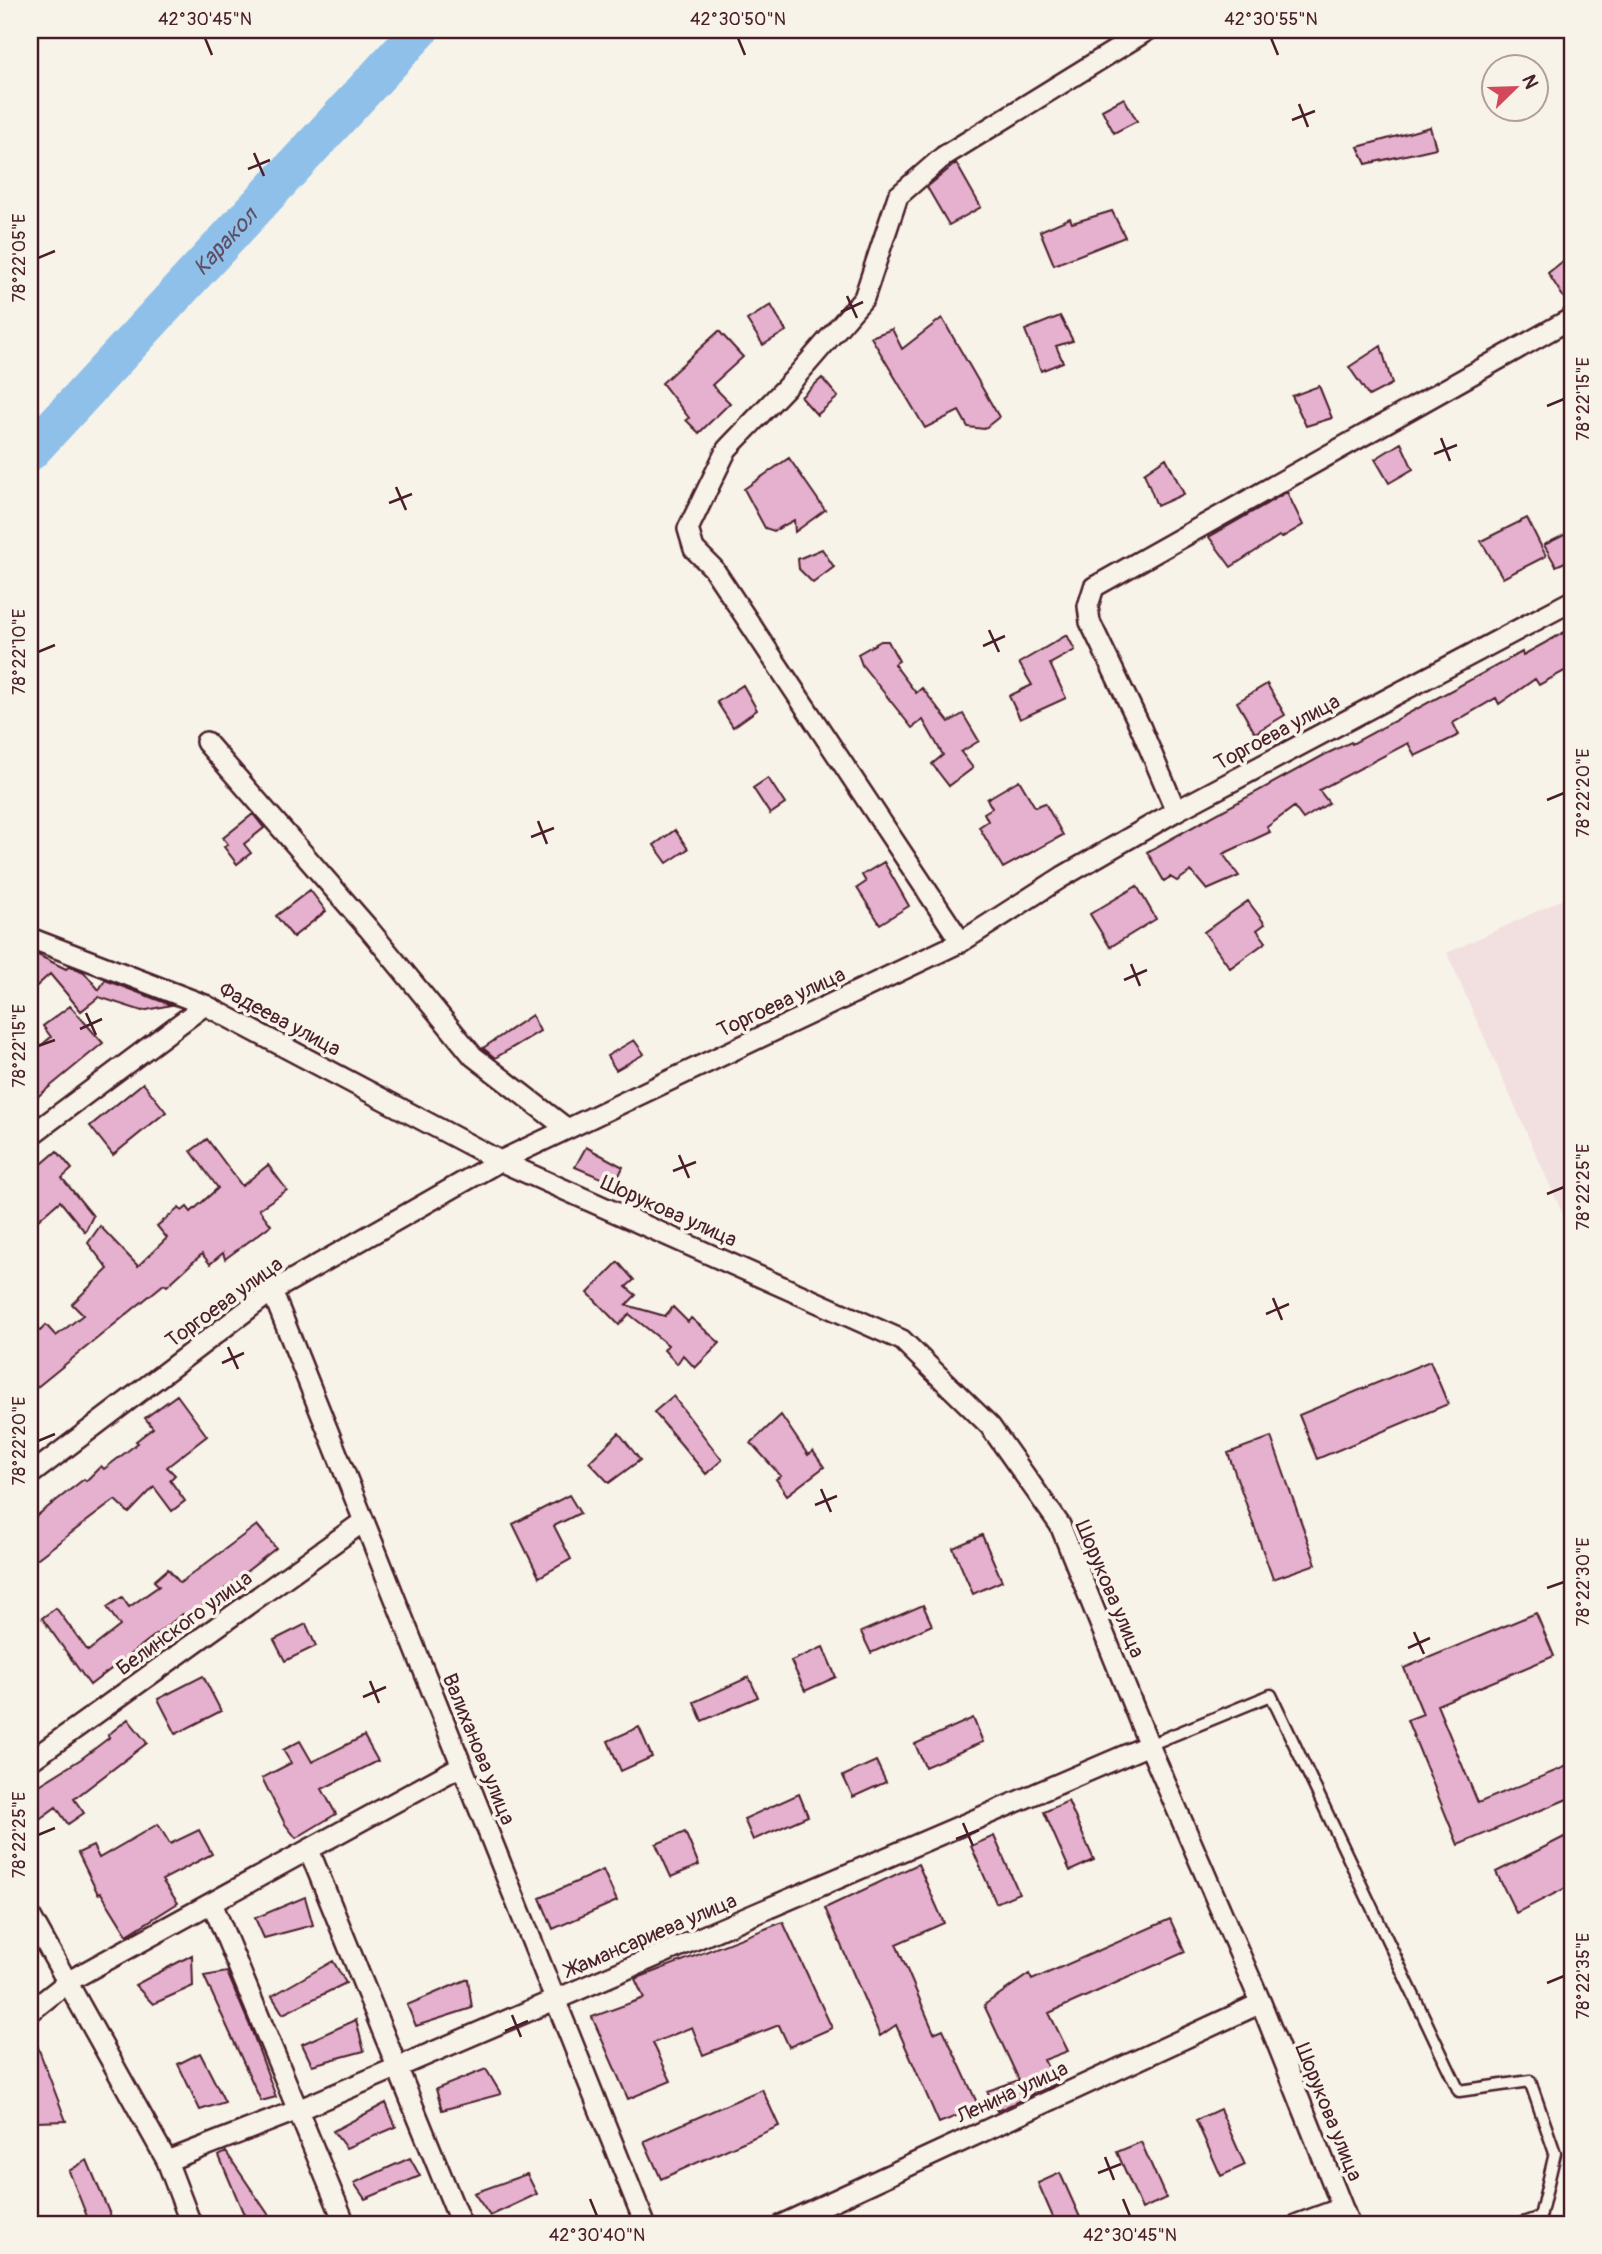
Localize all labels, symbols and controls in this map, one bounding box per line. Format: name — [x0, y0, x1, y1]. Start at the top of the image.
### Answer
text: 42°30'45"N — [158, 8, 252, 31]
text: 42°30'50"N — [690, 8, 786, 31]
text: 42°30'55"N — [1224, 8, 1318, 31]
north arrow — [1480, 52, 1550, 122]
text: N — [1516, 71, 1543, 92]
water label: Каракол — [187, 200, 265, 281]
text: 78°22'05"E — [8, 214, 31, 302]
text: 78°22'15"E — [1572, 357, 1595, 441]
text: 78°22'10"E — [8, 609, 31, 695]
street label: Торгоева улица — [1210, 688, 1345, 777]
text: 78°22'20"E — [1572, 748, 1595, 838]
street label: Торгоева улица — [713, 961, 850, 1044]
street label: Фадеева улица — [214, 976, 345, 1063]
text: 78°22'15"E — [8, 1004, 31, 1088]
text: 78°22'25"E — [1572, 1144, 1595, 1230]
street label: Шорукова улица — [596, 1169, 741, 1254]
street label: Торгоева улица — [160, 1251, 288, 1354]
text: 78°22'20"E — [8, 1396, 31, 1486]
street label: Шорукова улица — [1069, 1517, 1151, 1662]
text: 78°22'30"E — [1572, 1537, 1595, 1627]
street label: Белинского улица — [111, 1565, 258, 1682]
street label: Валиханова улица — [436, 1669, 521, 1829]
text: 78°22'25"E — [8, 1792, 31, 1878]
street label: Жамансариева улица — [559, 1887, 741, 1985]
text: 78°22'35"E — [1572, 1933, 1595, 2019]
street label: Шорукова улица — [1289, 2039, 1368, 2185]
street label: Ленина улица — [951, 2055, 1072, 2130]
text: 42°30'40"N — [549, 2224, 645, 2247]
text: 42°30'45"N — [1083, 2224, 1177, 2247]

